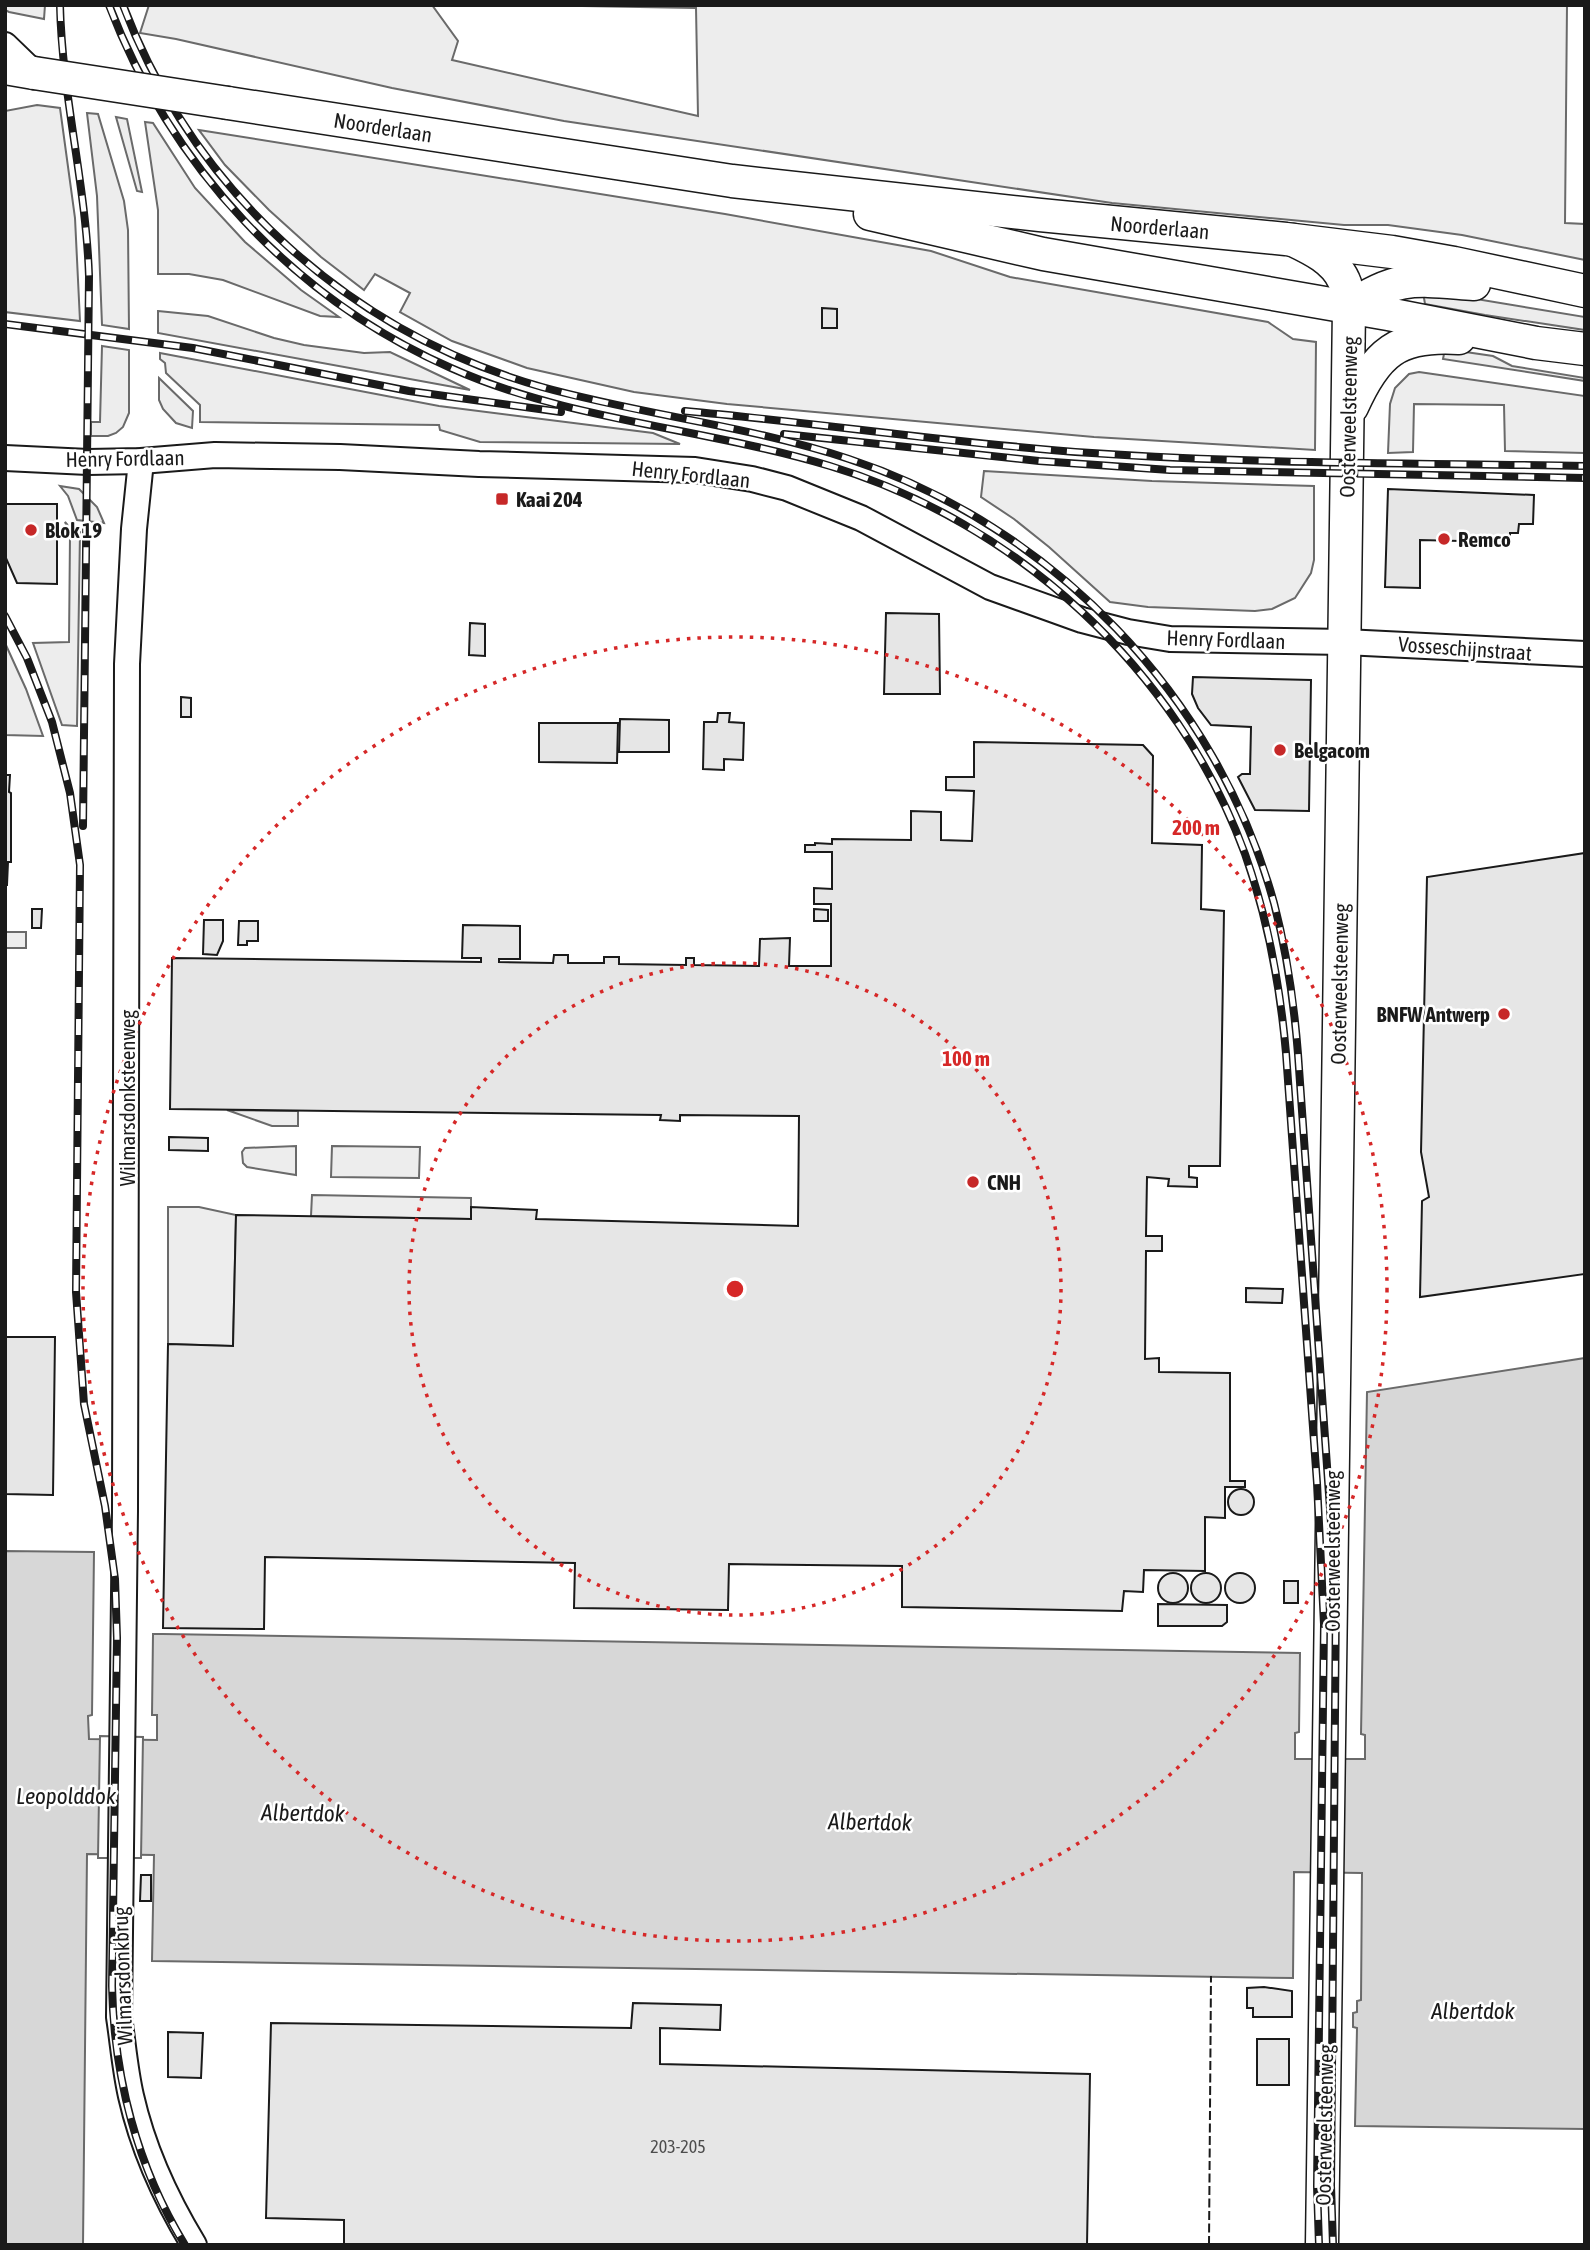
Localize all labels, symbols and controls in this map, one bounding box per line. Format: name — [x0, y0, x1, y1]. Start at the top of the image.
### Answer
street label: Noorderlaan — [332, 107, 434, 147]
street label: Noorderlaan — [1109, 211, 1211, 243]
street label: Oosterweelsteenweg — [1335, 336, 1361, 498]
street label: Henry Fordlaan — [65, 445, 185, 471]
street label: Henry Fordlaan — [631, 456, 751, 492]
place label: Kaai 204 — [516, 487, 583, 511]
marker: Kaai 204 — [494, 491, 510, 507]
place label: Blok 19 — [45, 518, 102, 542]
marker: Blok 19 — [23, 522, 39, 538]
place label: Remco — [1458, 527, 1511, 551]
marker: Remco — [1436, 531, 1452, 547]
street label: Henry Fordlaan — [1166, 625, 1286, 653]
street label: Vosseschijnstraat — [1397, 631, 1533, 665]
place label: Belgacom — [1294, 738, 1370, 762]
marker: Belgacom — [1272, 742, 1288, 758]
text: 200 m — [1172, 815, 1220, 839]
street label: Oosterweelsteenweg — [1326, 903, 1352, 1065]
place label: BNFW Antwerp — [1377, 1002, 1490, 1026]
marker: BNFW Antwerp — [1496, 1006, 1512, 1022]
street label: Wilmarsdonksteenweg — [115, 1010, 139, 1186]
text: 100 m — [942, 1046, 990, 1070]
place label: CNH — [987, 1170, 1021, 1194]
marker: CNH — [965, 1174, 981, 1190]
centre of rings — [723, 1277, 747, 1301]
street label: Oosterweelsteenweg — [1320, 1470, 1344, 1632]
water label: Leopolddok — [16, 1783, 117, 1809]
water label: Albertdok — [260, 1799, 346, 1827]
water label: Albertdok — [827, 1808, 913, 1836]
street label: Wilmarsdonkbrug — [108, 1906, 136, 2046]
water label: Albertdok — [1430, 1998, 1516, 2024]
street label: Oosterweelsteenweg — [1311, 2044, 1337, 2206]
house number: 203-205 — [650, 2136, 706, 2157]

